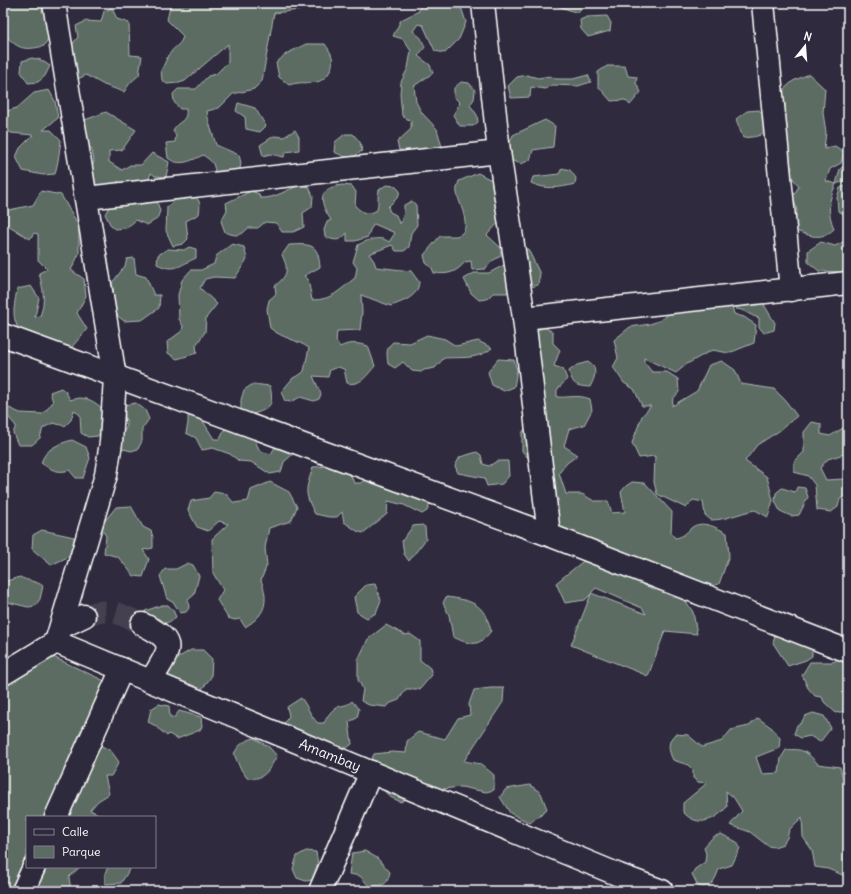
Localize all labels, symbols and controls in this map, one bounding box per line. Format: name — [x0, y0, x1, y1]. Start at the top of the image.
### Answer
north arrow — [785, 26, 825, 66]
text: N — [802, 29, 814, 44]
street label: Amambay — [296, 734, 364, 776]
legend — [26, 816, 156, 868]
text: Calle — [62, 824, 89, 839]
text: Parque — [62, 844, 101, 859]

